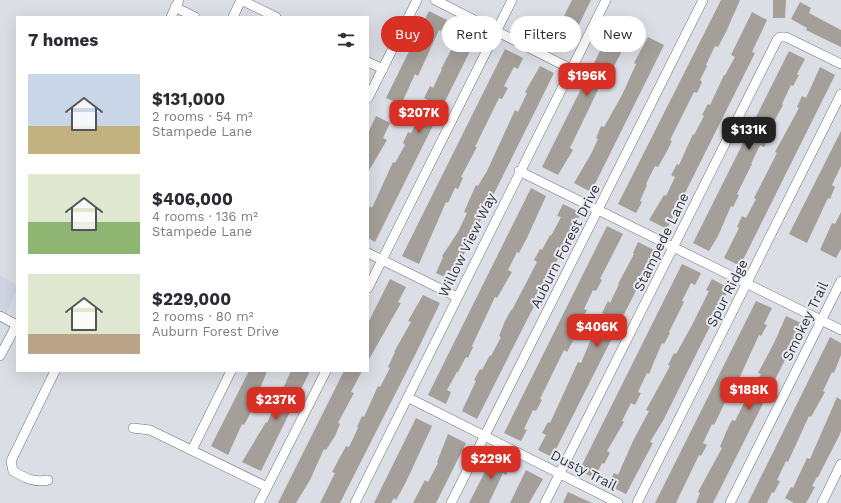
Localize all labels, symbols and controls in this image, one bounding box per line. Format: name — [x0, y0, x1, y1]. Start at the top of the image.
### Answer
chip: Buy — [381, 16, 434, 52]
chip: Rent — [442, 16, 502, 52]
chip: Filters — [510, 16, 581, 52]
chip: New — [589, 16, 646, 52]
icon: filters — [335, 29, 357, 51]
text: 7 homes — [28, 30, 98, 50]
pin: $196K — [559, 63, 615, 97]
text: $196K — [568, 68, 606, 83]
text: $131,000 — [152, 89, 225, 109]
icon: home — [60, 90, 108, 138]
pin: $207K — [391, 100, 447, 134]
text: $207K — [398, 105, 440, 120]
text: 2 rooms · 54 m² — [152, 109, 253, 124]
pin: $131K — [721, 117, 777, 151]
text: $131K — [731, 122, 767, 137]
text: Stampede Lane — [152, 124, 252, 139]
street label: Auburn Forest Drive — [527, 181, 603, 311]
text: $406,000 — [152, 189, 233, 209]
icon: home — [60, 190, 108, 238]
street label: Willow View Way — [435, 190, 499, 300]
street label: Stampede Lane — [630, 190, 692, 294]
text: 4 rooms · 136 m² — [152, 209, 258, 224]
text: Stampede Lane — [152, 224, 252, 239]
street label: Spur Ridge — [703, 257, 751, 329]
street label: Smokey Trail — [779, 278, 831, 363]
text: $229,000 — [152, 289, 231, 309]
icon: home — [60, 290, 108, 338]
text: 2 rooms · 80 m² — [152, 309, 253, 324]
pin: $406K — [569, 314, 625, 348]
text: $406K — [576, 319, 618, 334]
text: Auburn Forest Drive — [152, 324, 279, 339]
pin: $188K — [721, 377, 777, 411]
text: $188K — [729, 382, 769, 397]
pin: $237K — [248, 387, 304, 421]
text: $237K — [256, 392, 296, 407]
pin: $229K — [463, 446, 519, 480]
street label: Dusty Trail — [548, 446, 620, 494]
text: $229K — [471, 451, 511, 466]

